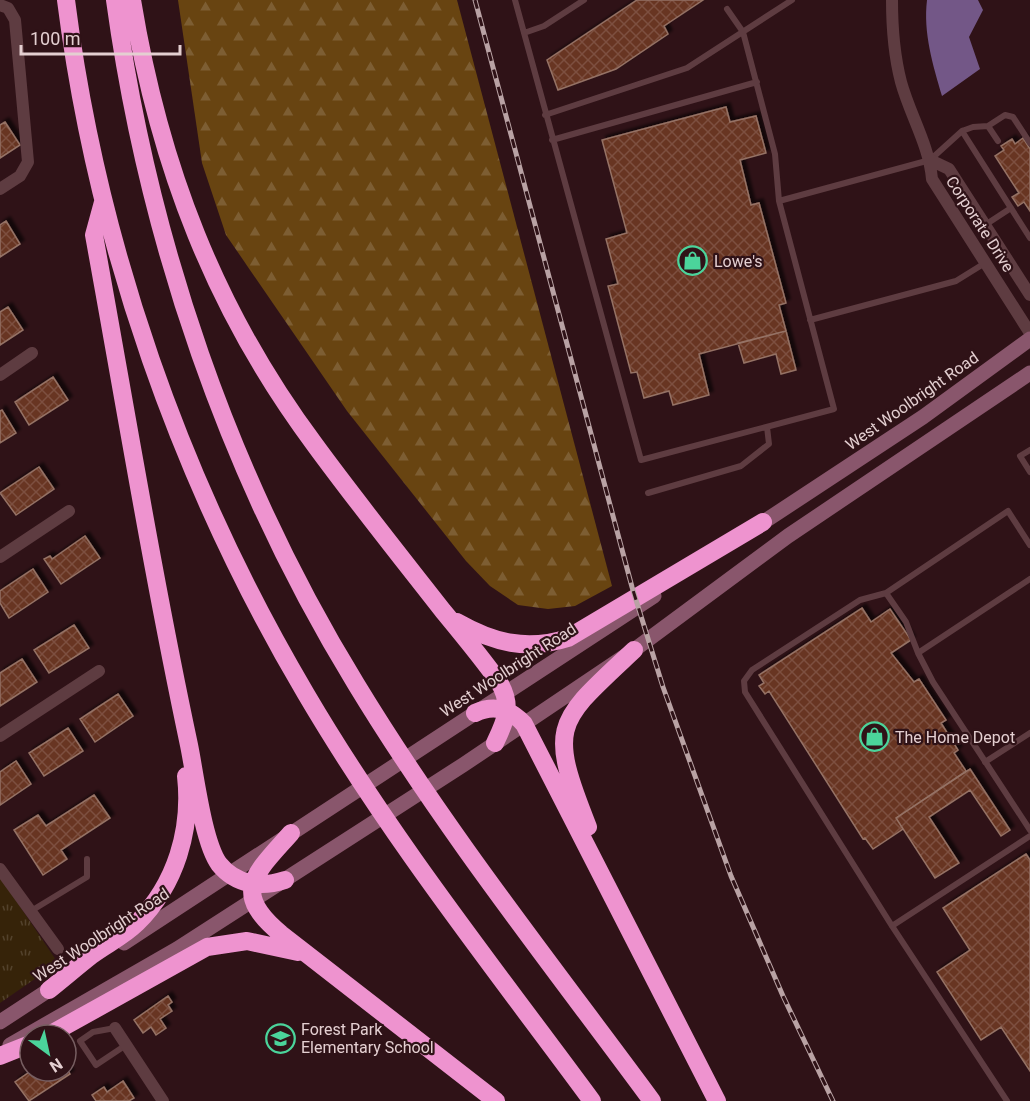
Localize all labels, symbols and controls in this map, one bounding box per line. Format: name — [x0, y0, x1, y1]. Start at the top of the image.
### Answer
scale bar — [21, 18, 180, 56]
text: 100 m — [30, 28, 81, 49]
street label: Corporate Drive — [942, 172, 1018, 276]
shop icon: Lowe's — [677, 245, 709, 277]
place label: Lowe's — [714, 252, 763, 271]
street label: West Woolbright Road — [842, 348, 982, 454]
street label: West Woolbright Road — [437, 619, 579, 721]
shop icon: The Home Depot — [858, 721, 890, 753]
place label: The Home Depot — [895, 728, 1015, 747]
street label: West Woolbright Road — [30, 884, 172, 986]
place label: Forest Park Elementary School — [301, 1020, 434, 1057]
school or university icon: Forest Park Elementary School — [264, 1022, 296, 1054]
north arrow — [18, 1023, 78, 1083]
text: N — [46, 1054, 66, 1076]

